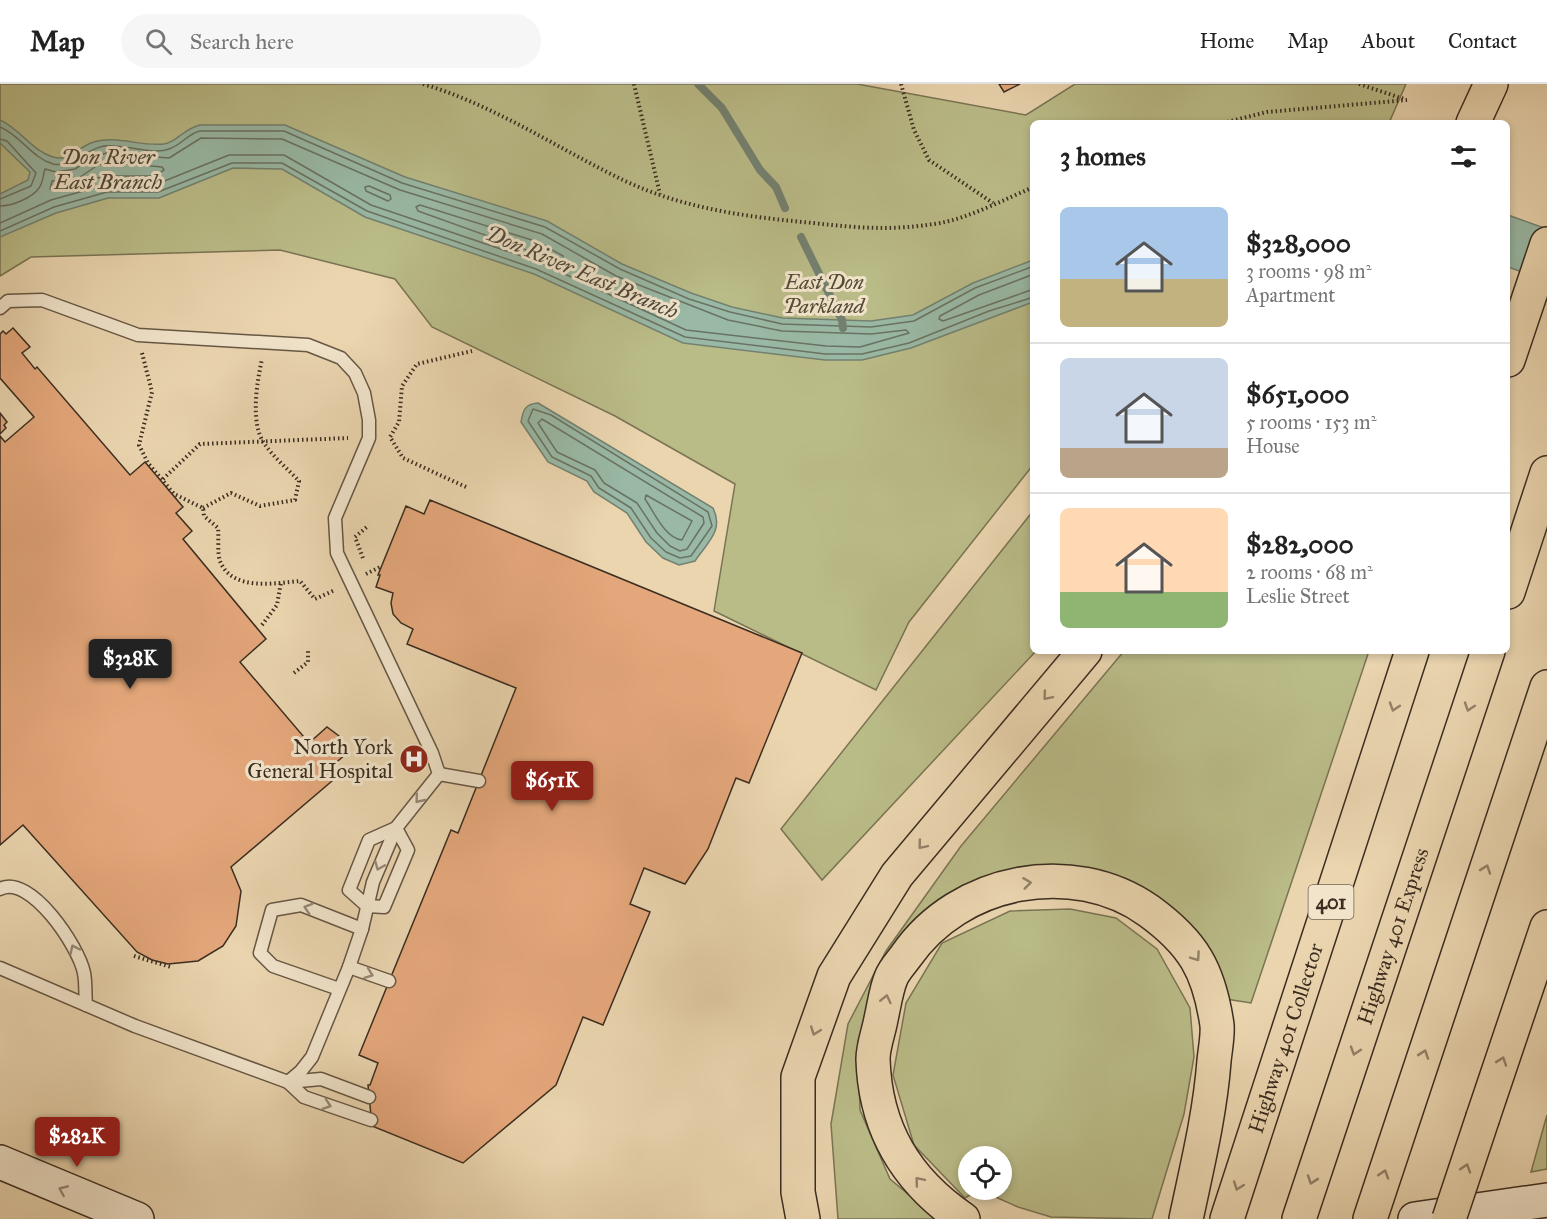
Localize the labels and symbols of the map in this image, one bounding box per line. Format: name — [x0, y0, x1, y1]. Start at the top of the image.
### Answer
water label: Don River East Branch — [53, 143, 162, 195]
water label: Don River East Branch — [482, 219, 683, 325]
park label: East Don Parkland — [783, 269, 867, 319]
pin: $328K — [88, 639, 172, 690]
one-way arrow — [1043, 689, 1054, 700]
one-way arrow — [1389, 701, 1401, 712]
one-way arrow — [1464, 701, 1477, 712]
place label: North York General Hospital — [247, 734, 393, 784]
hospital icon: North York General Hospital — [398, 743, 430, 775]
pin: $651K — [510, 761, 594, 812]
one-way arrow — [415, 792, 426, 803]
one-way arrow — [918, 838, 929, 849]
street label: Highway 401 Express — [1352, 844, 1435, 1028]
one-way arrow — [374, 860, 386, 871]
one-way arrow — [1478, 864, 1491, 875]
one-way arrow — [1022, 877, 1032, 889]
road number: 401 — [1308, 885, 1354, 919]
one-way arrow — [303, 903, 313, 916]
street label: Highway 401 Collector — [1243, 940, 1329, 1137]
one-way arrow — [69, 945, 81, 956]
one-way arrow — [1188, 950, 1199, 961]
one-way arrow — [363, 966, 374, 979]
one-way arrow — [879, 995, 892, 1005]
one-way arrow — [809, 1025, 822, 1036]
one-way arrow — [1350, 1045, 1363, 1056]
one-way arrow — [1416, 1049, 1429, 1060]
one-way arrow — [1494, 1056, 1507, 1067]
one-way arrow — [321, 1098, 332, 1110]
pin: $282K — [35, 1117, 119, 1168]
one-way arrow — [1459, 1163, 1471, 1174]
one-way arrow — [1377, 1169, 1389, 1180]
one-way arrow — [1307, 1174, 1319, 1185]
one-way arrow — [915, 1177, 926, 1188]
one-way arrow — [1233, 1180, 1246, 1191]
one-way arrow — [59, 1185, 70, 1197]

